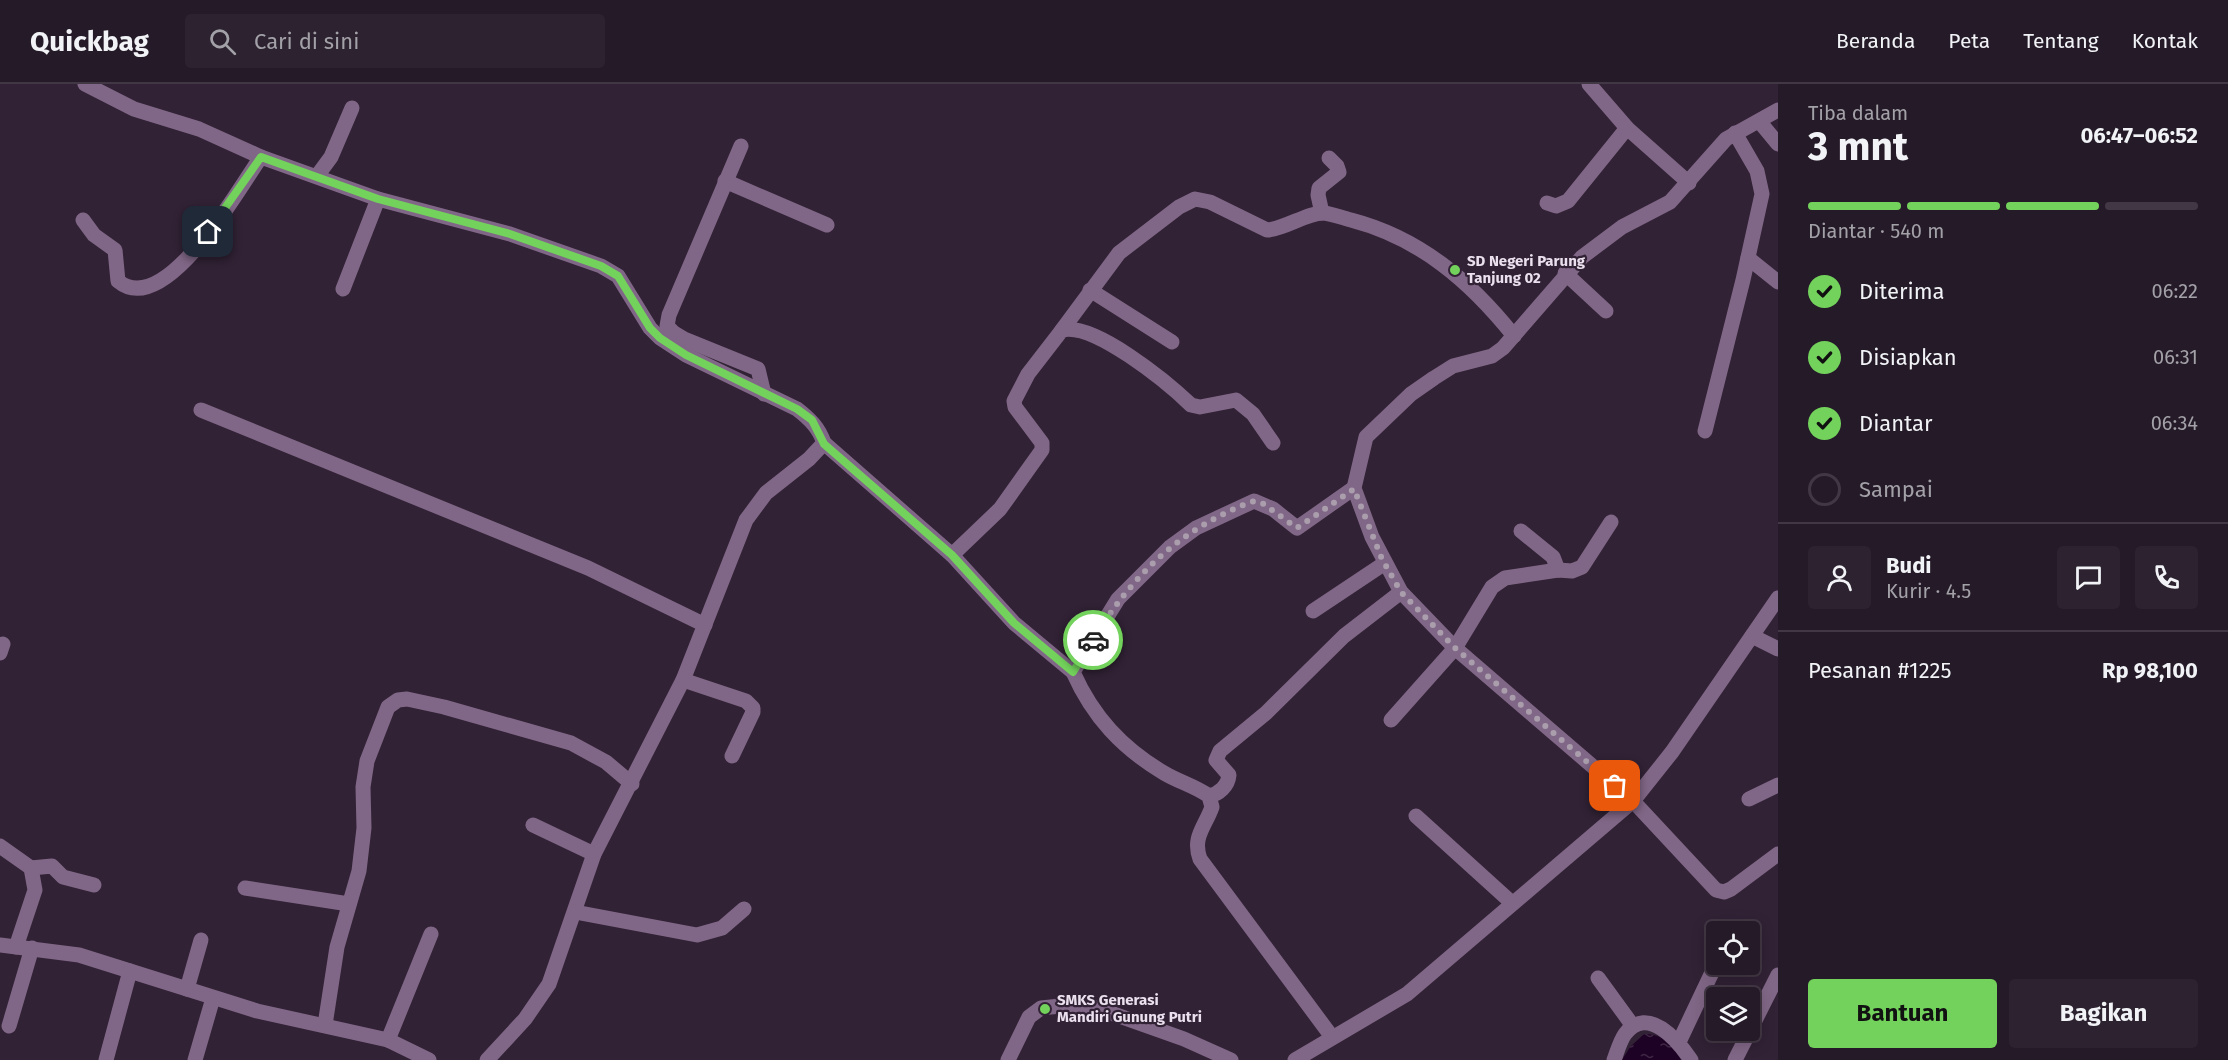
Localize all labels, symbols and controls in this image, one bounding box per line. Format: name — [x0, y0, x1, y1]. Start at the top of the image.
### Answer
search box — [185, 14, 605, 68]
text: Quickbag — [30, 25, 149, 58]
icon: search — [206, 25, 239, 58]
text: Cari di sini — [254, 28, 359, 55]
text: Beranda — [1836, 28, 1915, 54]
text: Peta — [1948, 28, 1990, 54]
text: Tentang — [2023, 28, 2099, 54]
text: Kontak — [2132, 28, 2198, 54]
text: Tiba dalam — [1808, 101, 1908, 125]
text: 06:47–06:52 — [2080, 122, 2198, 149]
text: 3 mnt — [1808, 124, 1908, 170]
pin — [182, 206, 233, 257]
icon: home — [191, 215, 224, 248]
text: Diantar · 540 m — [1808, 219, 1944, 243]
place label: SD Negeri Parung Tanjung 02 — [1467, 252, 1586, 287]
marker: SD Negeri Parung Tanjung 02 — [1448, 263, 1462, 277]
icon: check — [1808, 275, 1841, 308]
text: Diterima — [1859, 278, 1945, 305]
text: 06:22 — [2152, 279, 2198, 303]
icon: check — [1808, 341, 1841, 374]
text: Disiapkan — [1859, 344, 1957, 371]
text: 06:31 — [2153, 345, 2198, 369]
icon: check — [1808, 407, 1841, 440]
text: Diantar — [1859, 410, 1932, 437]
text: 06:34 — [2151, 411, 2198, 435]
text: Sampai — [1859, 476, 1933, 503]
button: person — [1808, 546, 1871, 609]
button: chat — [2057, 546, 2120, 609]
button: phone — [2135, 546, 2198, 609]
text: Budi — [1886, 552, 1932, 579]
text: Kurir · 4.5 — [1886, 579, 1971, 603]
courier — [1063, 610, 1123, 670]
icon: car — [1077, 624, 1110, 657]
text: Pesanan #1225 — [1808, 657, 1951, 684]
text: Rp 98,100 — [2102, 657, 2198, 684]
pin — [1589, 760, 1640, 811]
icon: bag — [1598, 769, 1631, 802]
map controls — [1706, 921, 1760, 1041]
button: locate — [1706, 921, 1760, 975]
button: Bantuan — [1808, 979, 1997, 1048]
button: Bagikan — [2009, 979, 2198, 1048]
button: layers — [1706, 987, 1760, 1041]
place label: SMKS Generasi Mandiri Gunung Putri — [1057, 991, 1202, 1026]
marker: SMKS Generasi Mandiri Gunung Putri — [1038, 1002, 1052, 1016]

